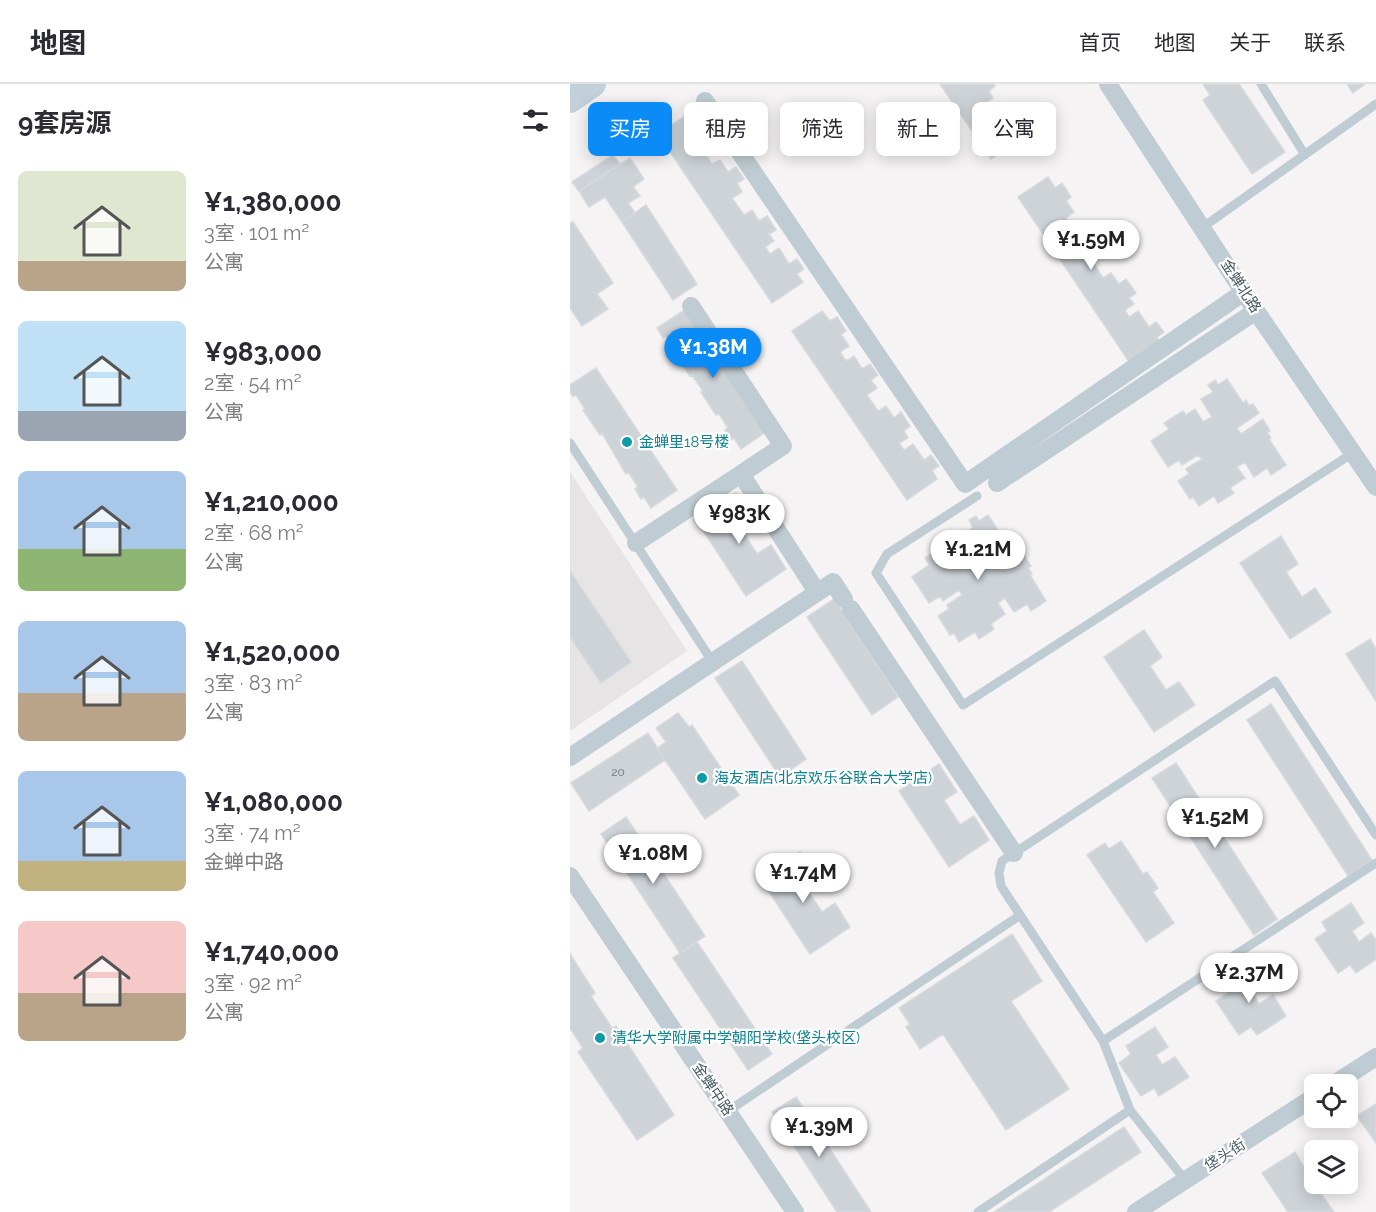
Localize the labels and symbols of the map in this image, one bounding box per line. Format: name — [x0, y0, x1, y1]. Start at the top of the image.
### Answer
pin: ¥1.59M — [1042, 220, 1140, 271]
street label: 金蝉北路 — [1217, 256, 1265, 316]
pin: ¥1.38M — [664, 328, 762, 379]
place label: 金蝉里18号楼 — [639, 433, 729, 451]
marker: 金蝉里18号楼 — [620, 435, 634, 449]
pin: ¥983K — [697, 494, 781, 545]
pin: ¥1.21M — [929, 530, 1027, 581]
house number: 20 — [611, 765, 625, 779]
place label: 海友酒店(北京欢乐谷联合大学店) — [714, 769, 932, 787]
marker: 海友酒店(北京欢乐谷联合大学店) — [695, 771, 709, 785]
pin: ¥1.52M — [1166, 798, 1264, 849]
pin: ¥1.08M — [604, 834, 702, 885]
pin: ¥1.74M — [754, 853, 852, 904]
pin: ¥2.37M — [1200, 953, 1298, 1004]
place label: 清华大学附属中学朝阳学校(垡头校区) — [612, 1029, 860, 1047]
marker: 清华大学附属中学朝阳学校(垡头校区) — [593, 1031, 607, 1045]
street label: 金蝉中路 — [689, 1059, 737, 1119]
pin: ¥1.39M — [770, 1107, 868, 1158]
street label: 垡头街 — [1201, 1135, 1249, 1175]

